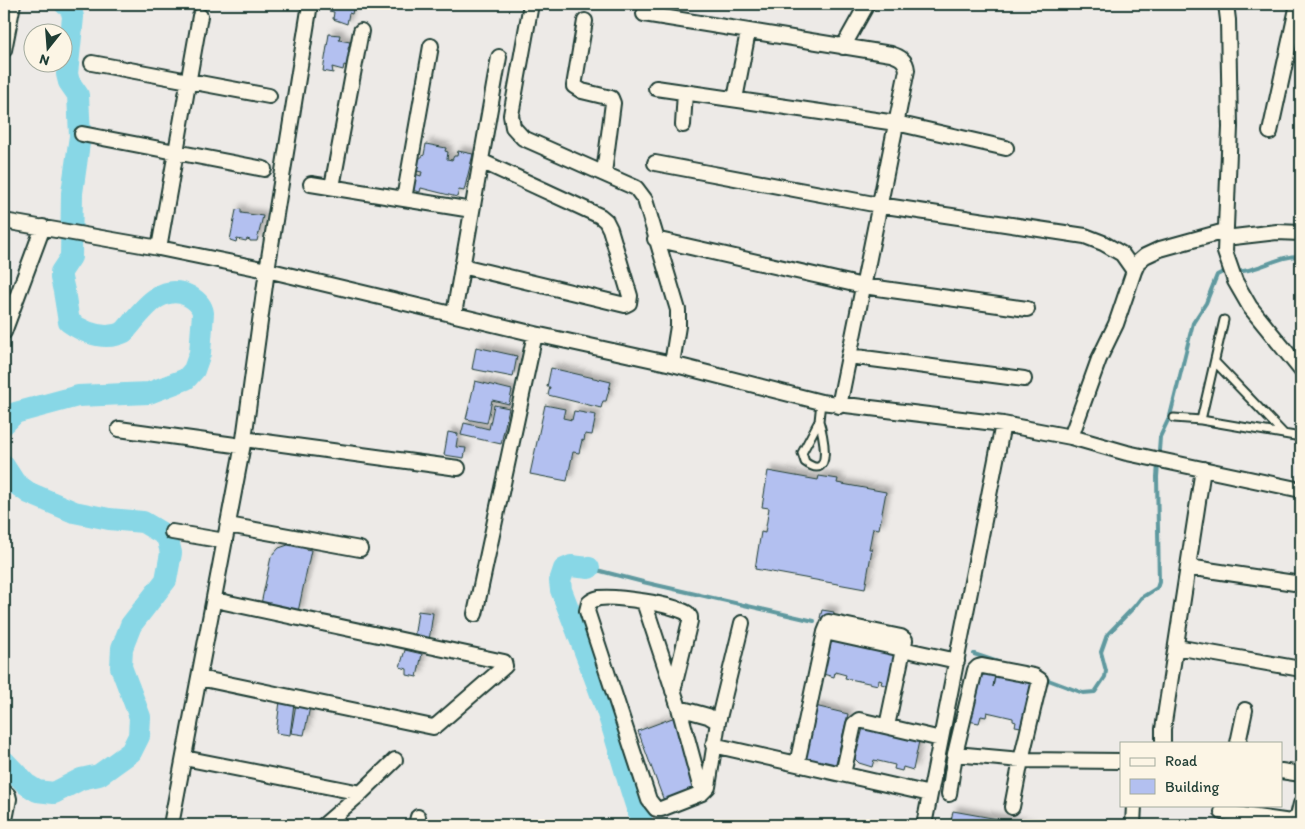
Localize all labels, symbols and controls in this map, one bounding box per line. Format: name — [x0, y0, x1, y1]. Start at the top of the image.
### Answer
north arrow — [22, 22, 72, 72]
text: N — [37, 50, 51, 69]
legend — [1120, 742, 1282, 806]
text: Road — [1165, 752, 1198, 770]
text: Building — [1165, 778, 1219, 796]

